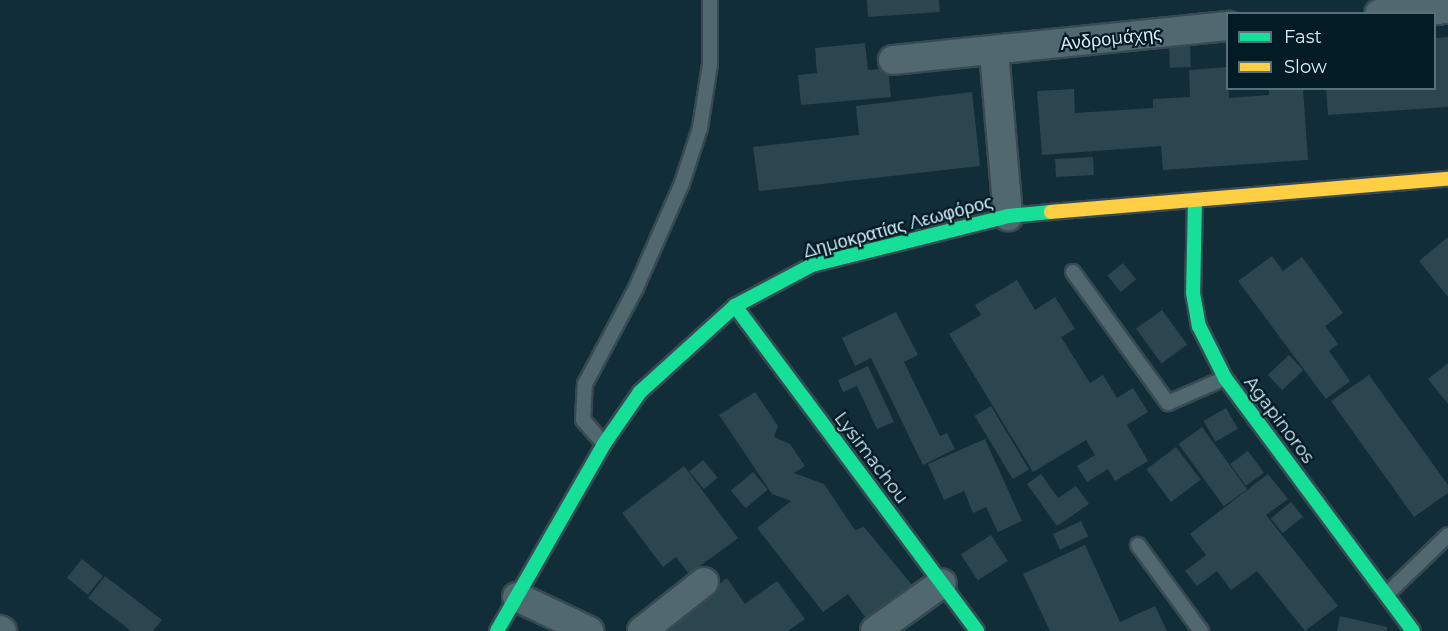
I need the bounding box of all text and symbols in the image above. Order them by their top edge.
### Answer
legend [1226,12,1436,90]
street label: Ανδρομάχης [1059,23,1163,55]
text: Fast [1284,26,1322,48]
text: Slow [1284,56,1327,78]
street label: Δημοκρατίας Λεωφόρος [801,191,995,263]
street label: Agapinoros [1239,372,1319,468]
street label: Lysimachou [830,408,912,508]

